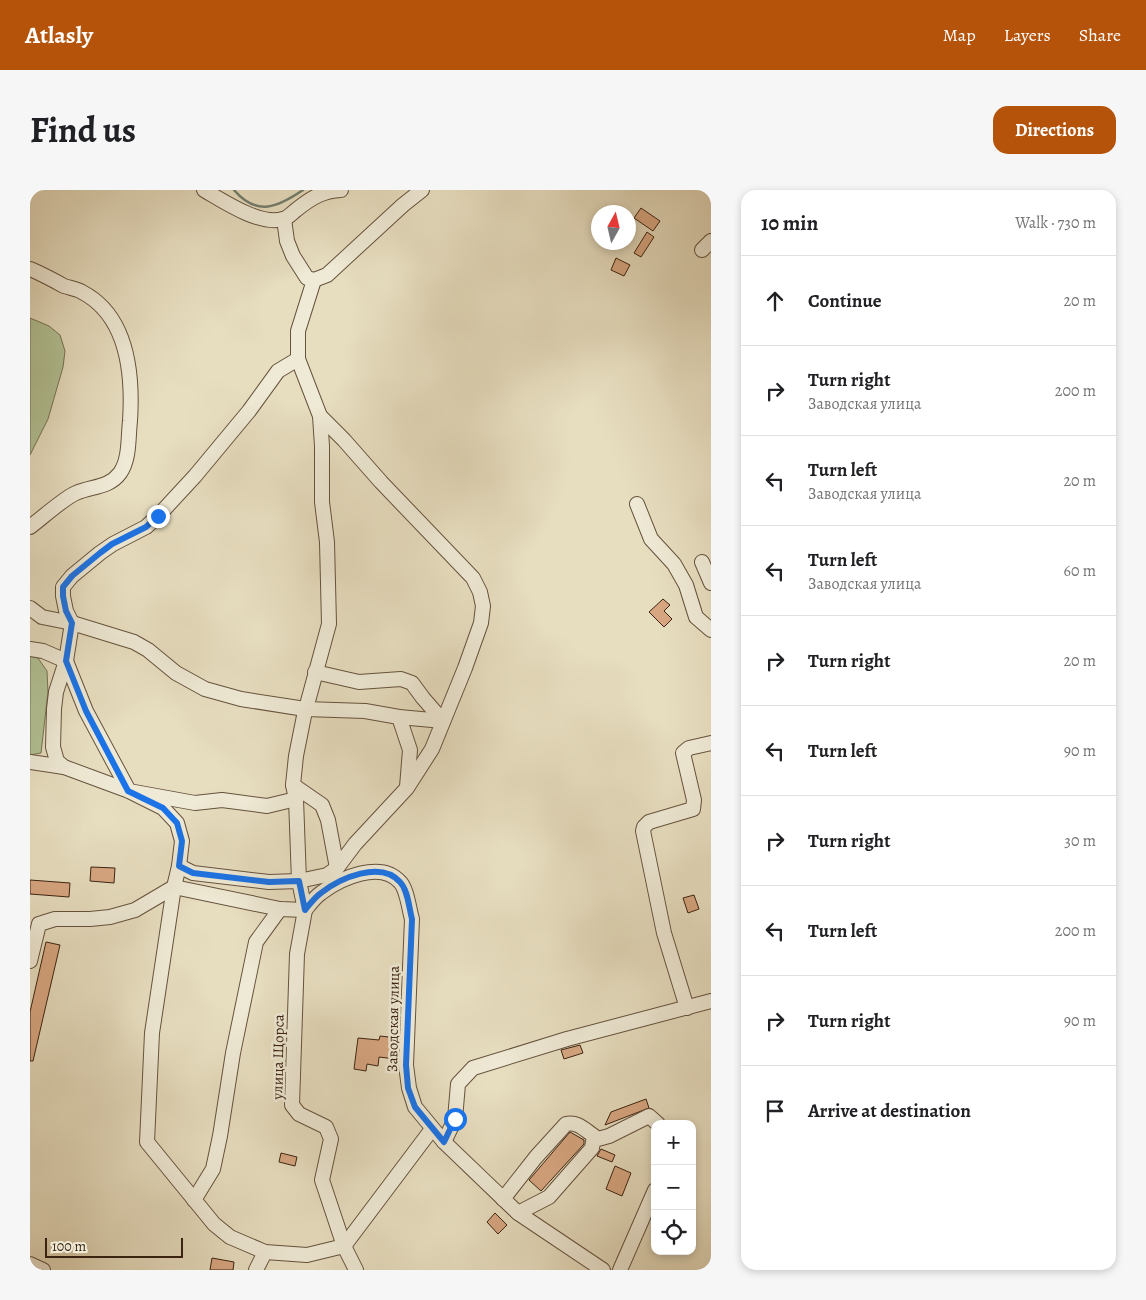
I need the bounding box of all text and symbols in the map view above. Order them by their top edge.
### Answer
text: Atlasly [25,19,93,51]
text: Map [943,23,976,47]
text: Layers [1004,23,1051,47]
text: Share [1079,23,1121,47]
text: Find us [30,106,136,154]
button: Directions [993,106,1116,154]
north arrow [591,205,636,250]
text: 10 min [761,209,818,237]
text: Walk · 730 m [1015,212,1096,234]
icon: ahead [761,287,789,315]
text: Continue [808,288,882,314]
text: 20 m [1063,290,1096,312]
text: Turn right [808,367,890,393]
icon: right [761,377,789,405]
text: 200 m [1055,380,1096,402]
text: Заводская улица [808,393,921,415]
text: Turn left [808,457,877,483]
icon: left [761,467,789,495]
text: 20 m [1063,470,1096,492]
text: Заводская улица [808,483,921,505]
route end [147,505,170,528]
text: Turn left [808,547,877,573]
icon: left [761,557,789,585]
text: 60 m [1064,560,1096,582]
text: Заводская улица [808,573,921,595]
icon: right [761,647,789,675]
text: Turn right [808,648,890,674]
text: 20 m [1063,650,1096,672]
icon: left [761,737,789,765]
text: Turn left [808,738,877,764]
text: 90 m [1064,740,1096,762]
icon: right [761,827,789,855]
text: Turn right [808,828,890,854]
text: 30 m [1064,830,1096,852]
icon: left [761,917,789,945]
text: Turn left [808,918,877,944]
text: 200 m [1055,920,1096,942]
street label: Заводская улица [382,966,404,1072]
icon: right [761,1007,789,1035]
text: Turn right [808,1008,890,1034]
text: 90 m [1064,1010,1096,1032]
street label: улица Щорса [267,1014,289,1101]
icon: arrive [761,1097,789,1125]
text: Arrive at destination [808,1098,971,1124]
route start [444,1108,467,1131]
map controls [651,1120,696,1255]
button: + [651,1120,696,1165]
button: − [651,1165,696,1210]
button: locate [651,1210,696,1255]
scale bar [45,1235,182,1258]
text: 100 m [52,1237,86,1256]

